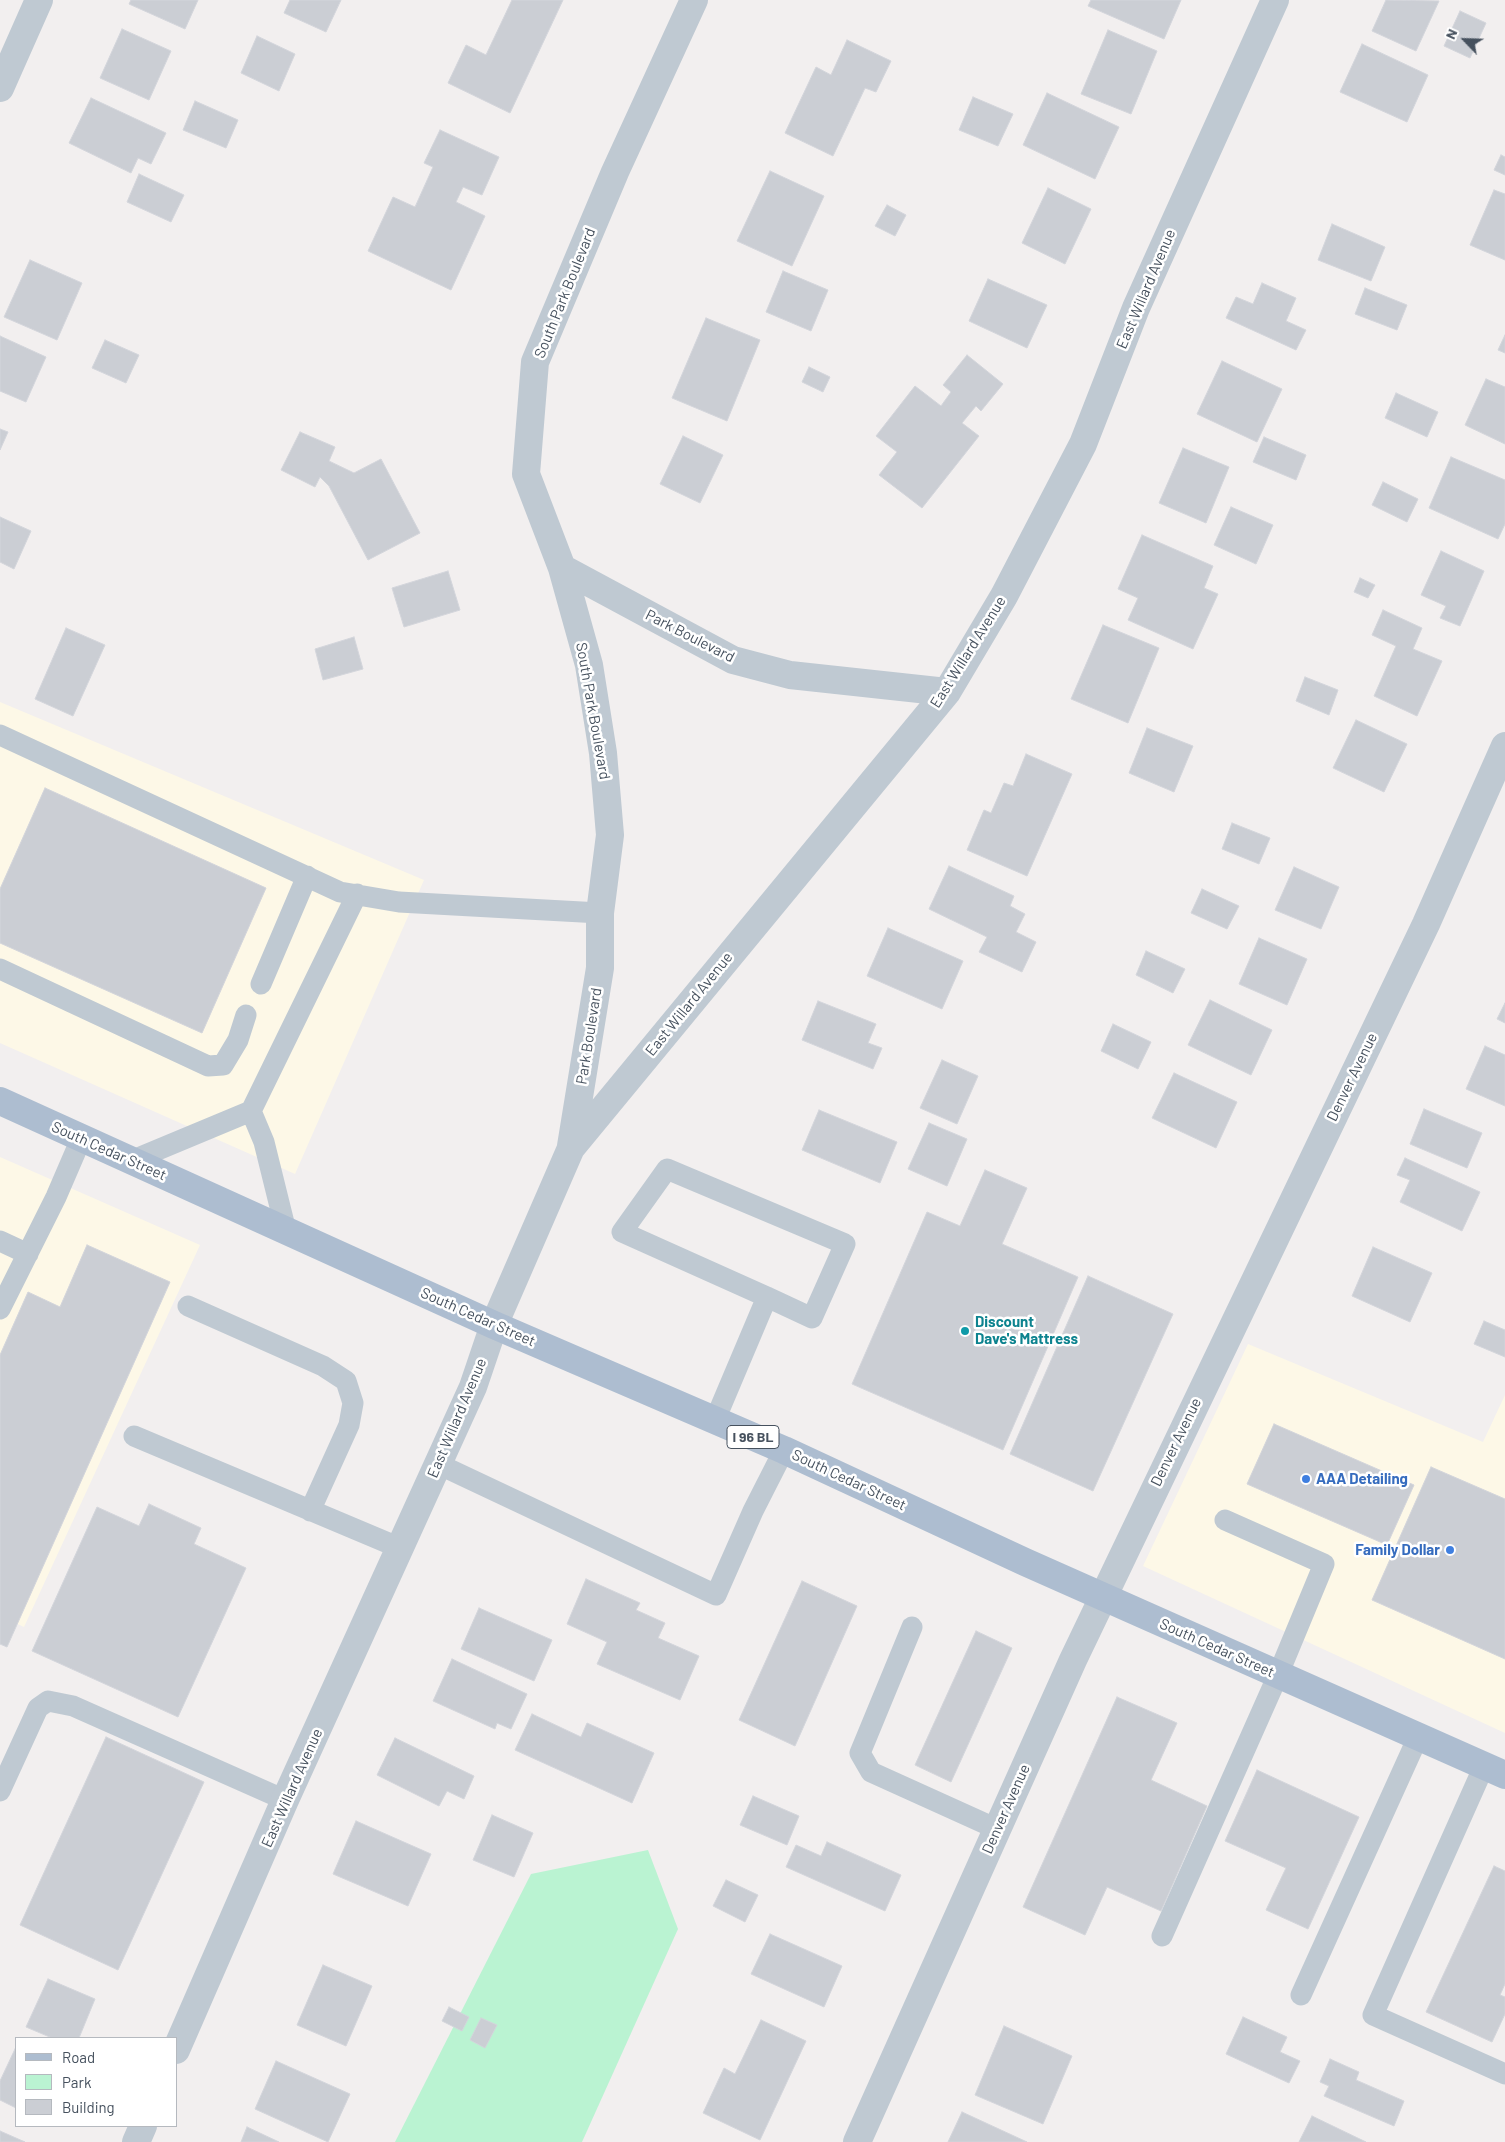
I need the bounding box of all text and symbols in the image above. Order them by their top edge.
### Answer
north arrow [1440,15,1490,65]
text: N [1441,26,1460,41]
street label: South Park Boulevard [531,225,599,361]
street label: East Willard Avenue [1113,226,1179,352]
street label: East Willard Avenue [926,593,1010,711]
street label: Park Boulevard [642,606,738,666]
street label: South Park Boulevard [572,641,614,781]
street label: East Willard Avenue [642,949,736,1059]
street label: Park Boulevard [572,986,606,1086]
street label: Denver Avenue [1323,1030,1381,1124]
street label: South Cedar Street [49,1118,169,1184]
street label: South Cedar Street [418,1284,538,1350]
place label: Discount Dave's Mattress [975,1313,1078,1348]
marker: Discount Dave's Mattress [959,1325,971,1337]
street label: East Willard Avenue [424,1355,490,1481]
street label: Denver Avenue [1147,1395,1205,1489]
road number: I 96 BL [727,1425,779,1448]
street label: South Cedar Street [789,1446,909,1514]
place label: AAA Detailing [1316,1470,1408,1488]
marker: AAA Detailing [1300,1473,1312,1485]
place label: Family Dollar [1355,1541,1440,1559]
marker: Family Dollar [1444,1544,1456,1556]
street label: South Cedar Street [1157,1615,1277,1681]
street label: East Willard Avenue [258,1726,326,1850]
street label: Denver Avenue [978,1761,1034,1857]
legend [15,2037,178,2127]
text: Road [62,2048,95,2066]
text: Park [62,2073,91,2091]
text: Building [62,2098,115,2116]

